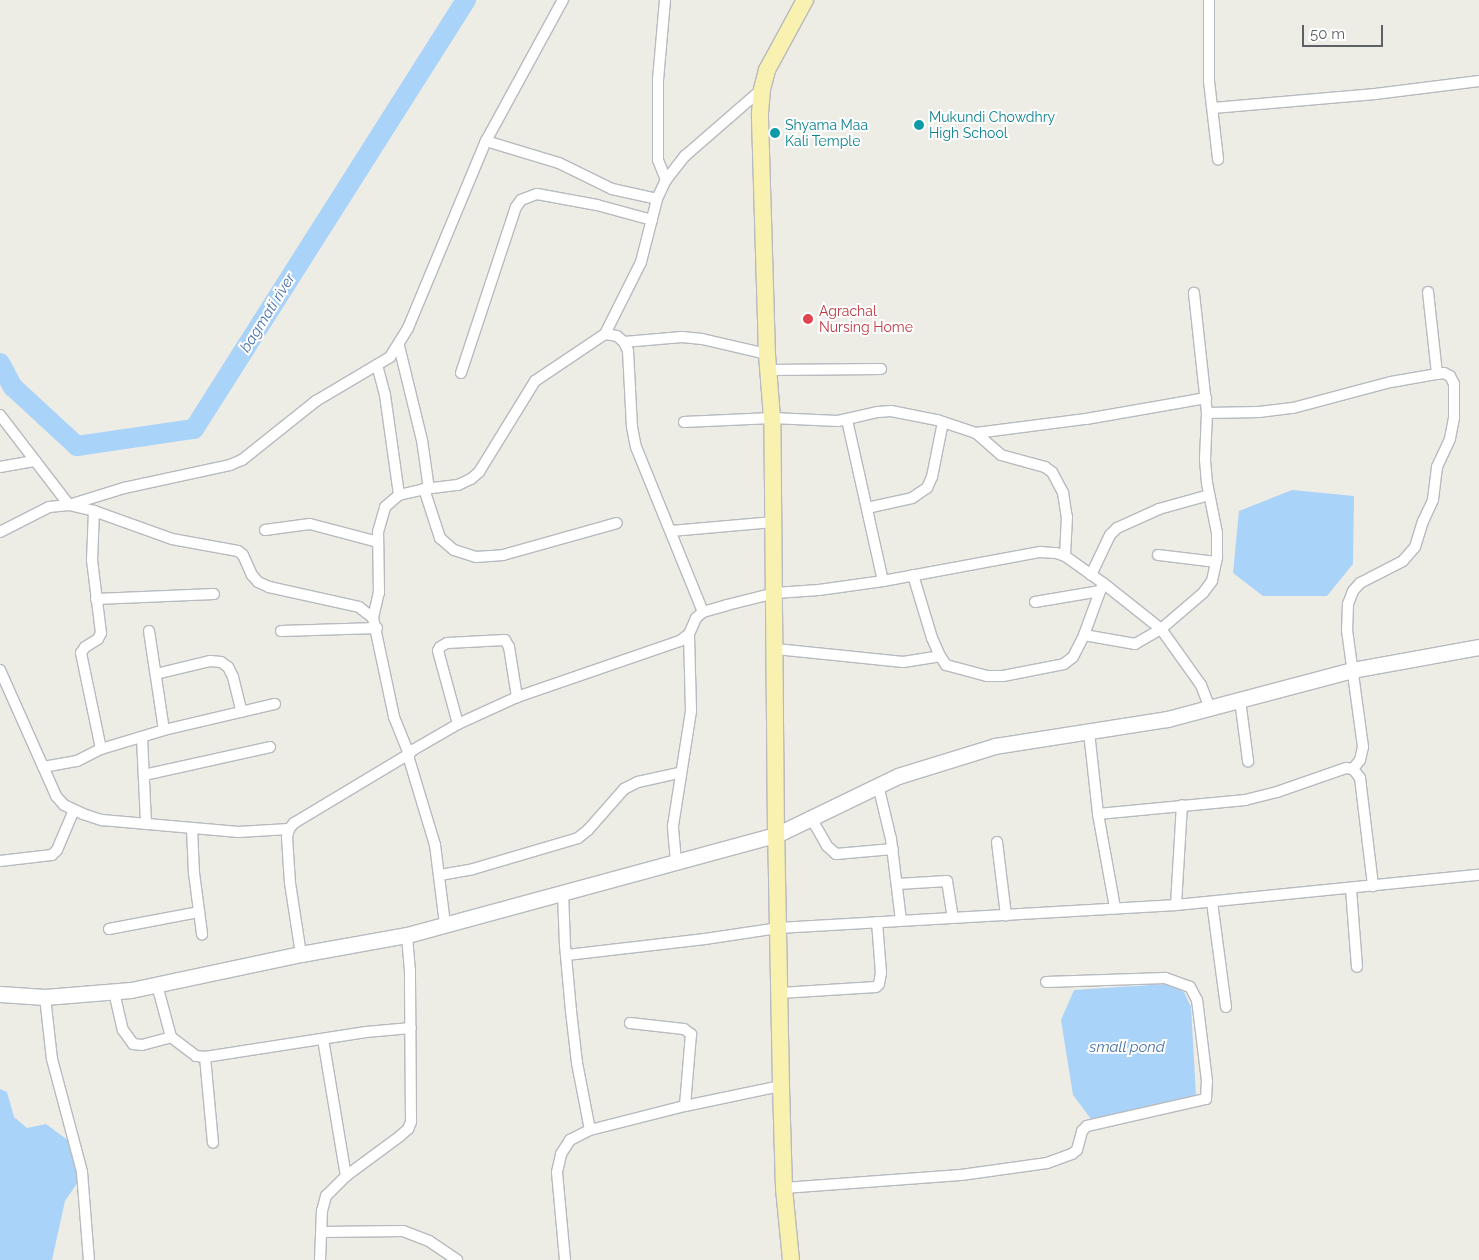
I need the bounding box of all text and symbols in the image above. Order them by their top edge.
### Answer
scale bar [1304,15,1385,47]
text: 50 m [1310,25,1345,43]
place label: Mukundi Chowdhry High School [929,109,1055,142]
place label: Shyama Maa Kali Temple [785,117,868,150]
marker: Mukundi Chowdhry High School [913,119,925,131]
marker: Shyama Maa Kali Temple [769,127,781,139]
water label: bagmati river [237,270,299,356]
place label: Agrachal Nursing Home [819,303,913,336]
marker: Agrachal Nursing Home [801,312,815,326]
water label: small pond [1089,1039,1165,1057]

